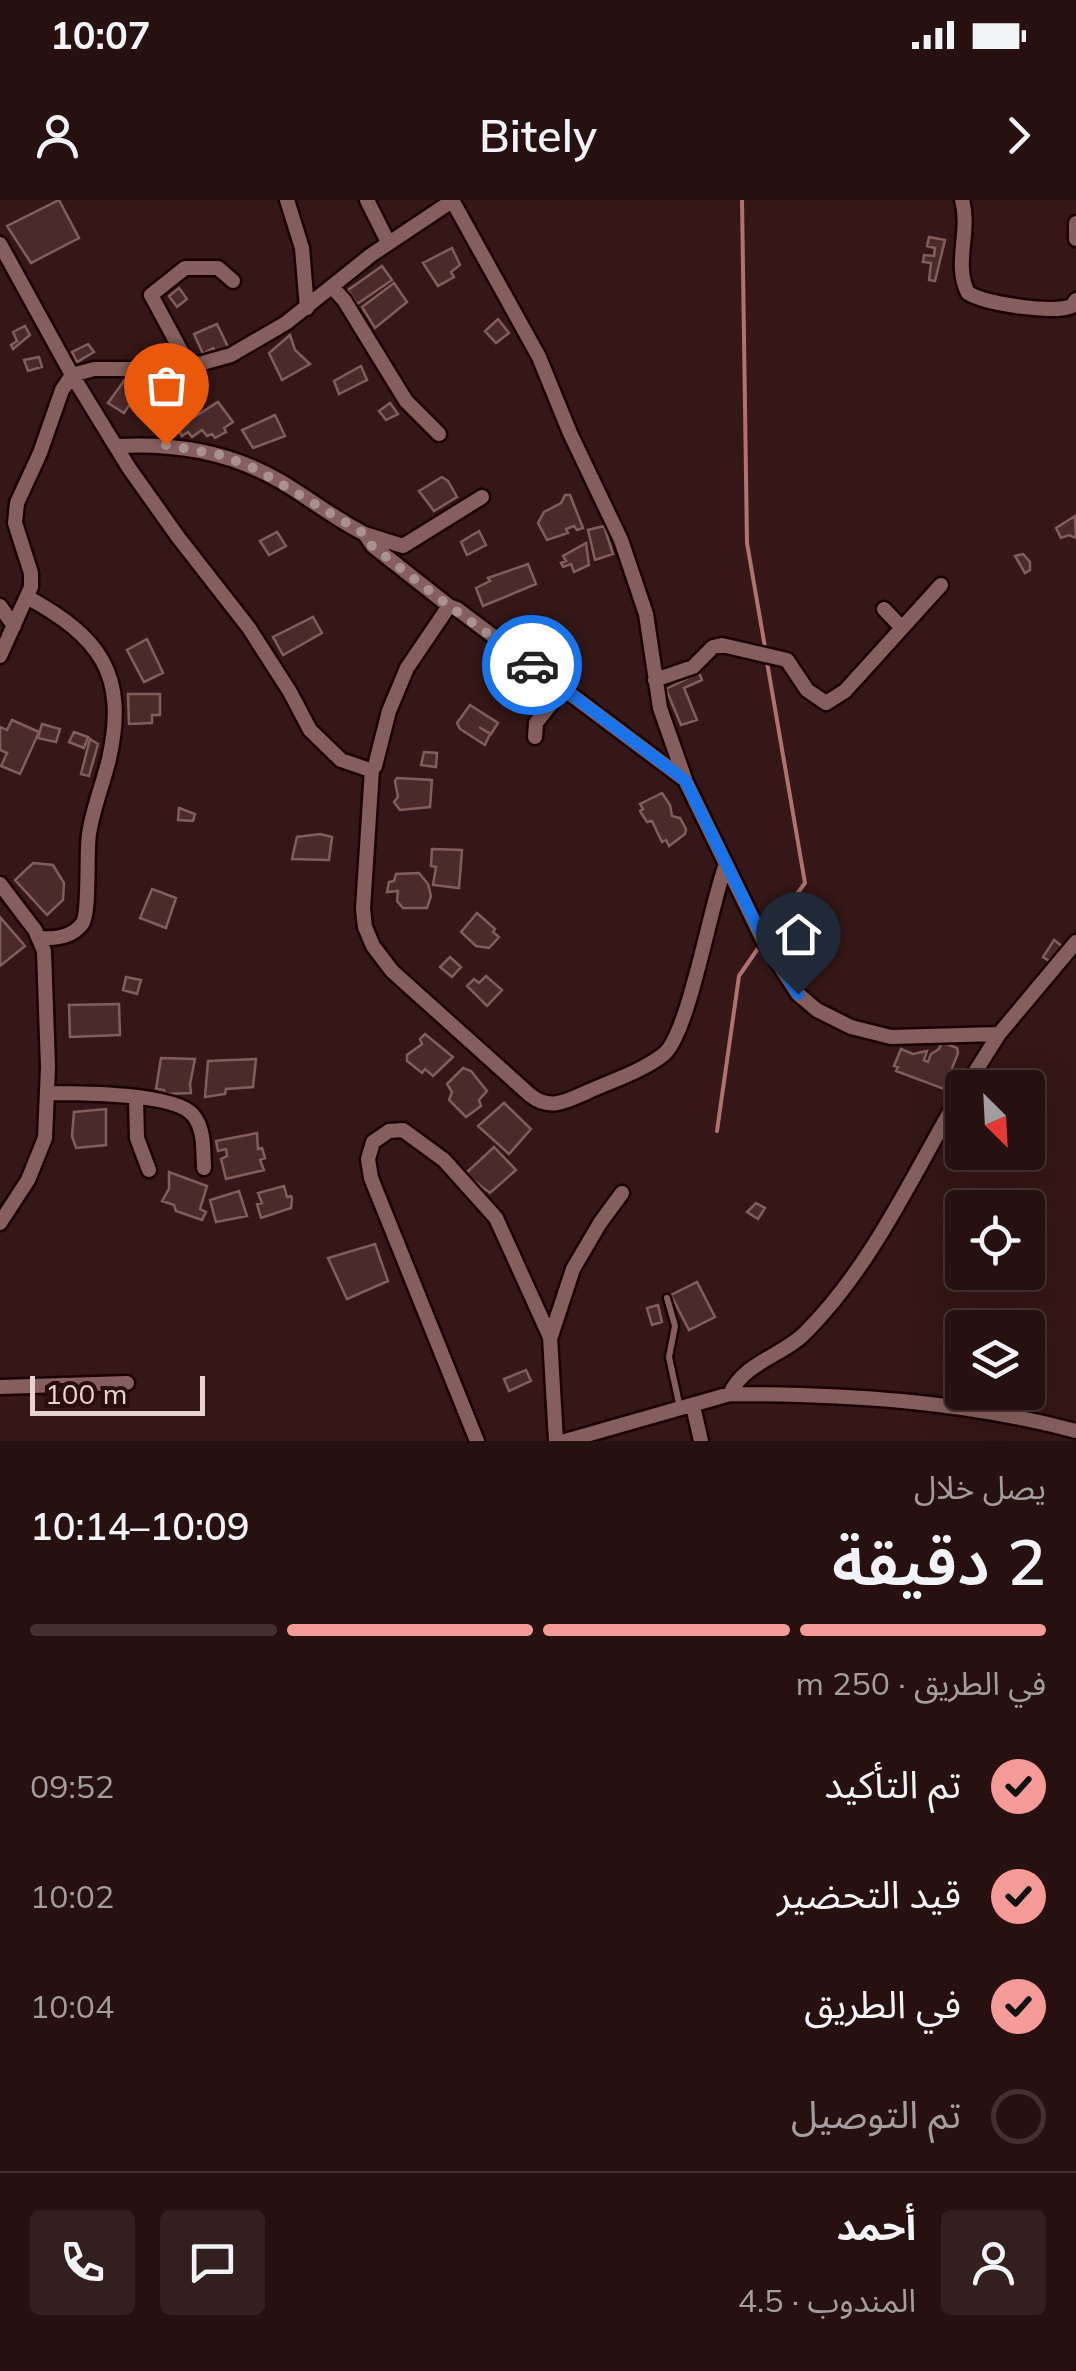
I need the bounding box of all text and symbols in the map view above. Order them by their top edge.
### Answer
text: 10:07 [50,11,151,59]
text: Bitely [479,107,597,163]
icon: person [30,108,85,163]
icon: forward [991,108,1046,163]
pin [124,343,209,446]
icon: bag [139,358,194,413]
courier [482,615,582,715]
icon: car [505,638,560,693]
pin [756,892,841,995]
icon: home [771,907,826,962]
north arrow [945,1070,1045,1170]
map controls [945,1070,1045,1410]
button: locate [945,1190,1045,1290]
button: layers [945,1310,1045,1410]
scale bar [30,1371,205,1416]
text: 100 m [45,1376,127,1411]
text: يصل خلال [914,1467,1046,1507]
text: 10:09–10:14 [30,1502,250,1550]
text: 2 دقيقة [832,1520,1046,1601]
text: في الطريق · 250 m [796,1663,1046,1703]
icon: check [991,1759,1046,1814]
text: تم التأكيد [824,1760,961,1808]
text: 09:52 [30,1766,114,1806]
icon: check [991,1869,1046,1924]
text: قيد التحضير [777,1870,961,1918]
text: 10:02 [30,1876,114,1916]
icon: check [991,1979,1046,2034]
text: في الطريق [804,1980,961,2028]
text: 10:04 [30,1986,114,2026]
text: تم التوصيل [791,2090,961,2138]
text: أحمد [836,2202,916,2250]
button: phone [30,2210,135,2315]
button: chat [160,2210,265,2315]
button: person [941,2210,1046,2315]
text: المندوب · 4.5 [738,2280,916,2320]

